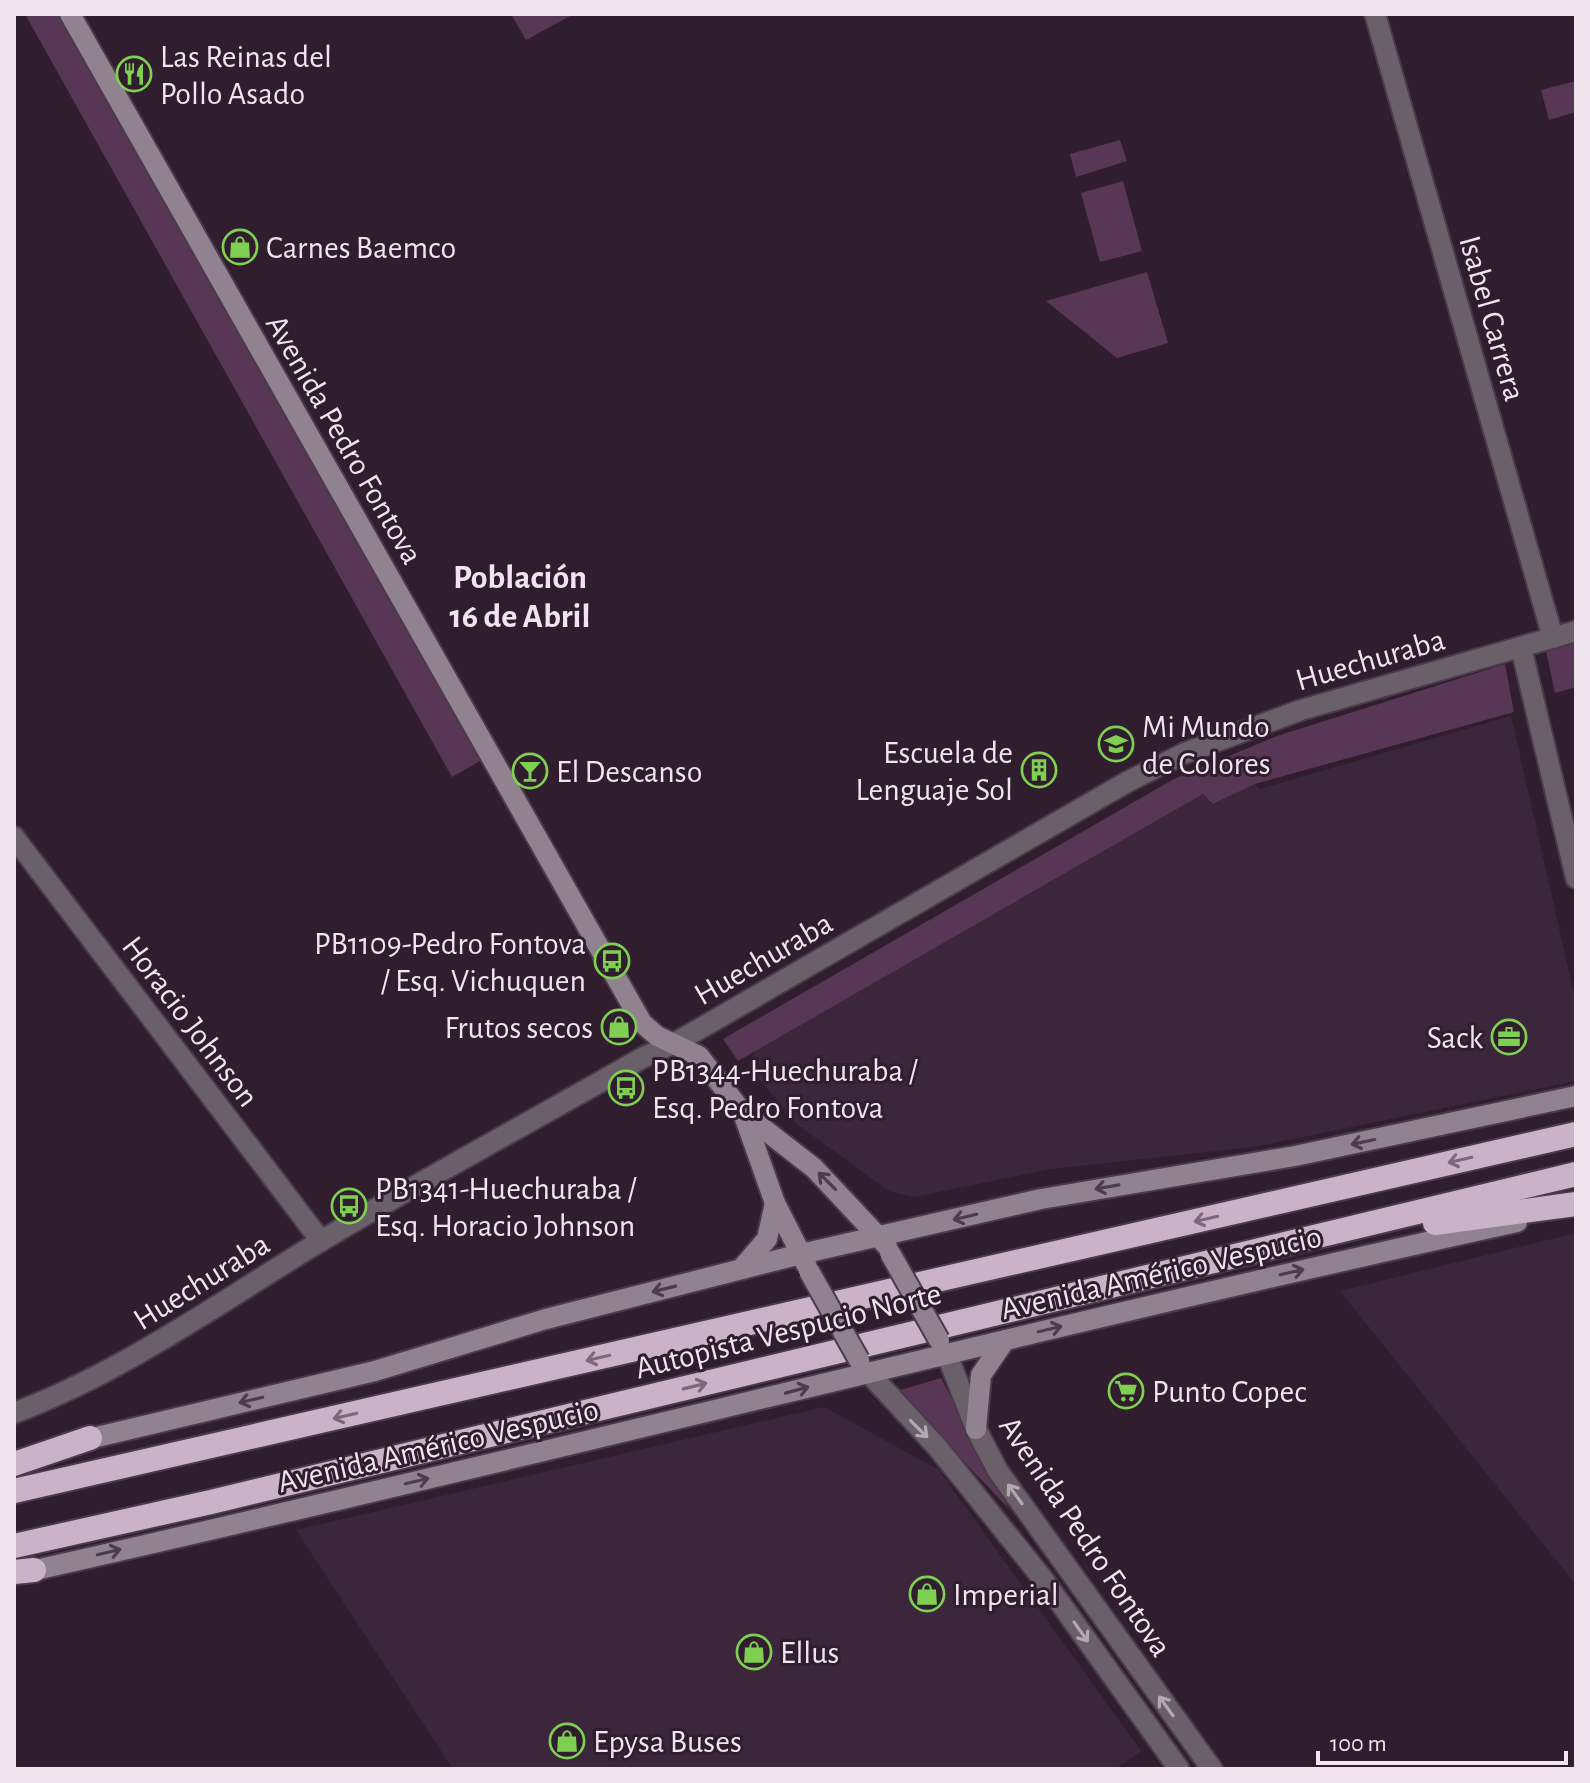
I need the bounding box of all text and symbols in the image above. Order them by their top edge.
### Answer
place label: Las Reinas del Pollo Asado [160,41,332,110]
restaurant icon: Las Reinas del Pollo Asado [115,55,153,93]
shop icon: Carnes Baemco [221,228,259,266]
place label: Carnes Baemco [266,232,456,264]
street label: Isabel Carrera [1453,232,1531,405]
street label: Avenida Pedro Fontova [260,309,428,570]
district label: Población 16 de Abril [450,561,590,634]
street label: Huechuraba [1292,623,1449,697]
place label: Mi Mundo de Colores [1142,711,1271,780]
school or university icon: Mi Mundo de Colores [1097,725,1135,763]
place label: Escuela de Lenguaje Sol [856,737,1013,806]
building icon: Escuela de Lenguaje Sol [1020,751,1058,789]
bar icon: El Descanso [511,752,549,790]
place label: El Descanso [556,756,702,788]
street label: Huechuraba [689,907,838,1011]
place label: PB1109-Pedro Fontova / Esq. Vichuquen [314,928,586,997]
street label: Horacio Johnson [116,930,264,1113]
bus stop icon: PB1109-Pedro Fontova / Esq. Vichuquen [593,942,631,980]
shop icon: Frutos secos [600,1008,638,1046]
place label: Frutos secos [445,1012,593,1044]
office icon: Sack [1490,1018,1528,1056]
place label: Sack [1427,1022,1483,1054]
place label: PB1344-Huechuraba / Esq. Pedro Fontova [652,1055,919,1124]
bus stop icon: PB1344-Huechuraba / Esq. Pedro Fontova [607,1069,645,1107]
one-way arrow [1350,1135,1376,1150]
one-way arrow [1447,1153,1473,1168]
one-way arrow [818,1171,837,1191]
place label: PB1341-Huechuraba / Esq. Horacio Johnson [375,1173,637,1242]
one-way arrow [1095,1181,1120,1196]
bus stop icon: PB1341-Huechuraba / Esq. Horacio Johnson [330,1187,368,1225]
one-way arrow [952,1210,978,1225]
one-way arrow [1194,1212,1220,1227]
street label: Avenida Américo Vespucio [998,1220,1325,1325]
street label: Huechuraba [128,1228,275,1336]
one-way arrow [1278,1264,1304,1279]
street label: Autopista Vespucio Norte [632,1277,945,1384]
one-way arrow [651,1282,677,1297]
one-way arrow [1036,1321,1062,1336]
one-way arrow [586,1351,611,1366]
supermarket icon: Punto Copec [1107,1372,1145,1410]
place label: Punto Copec [1152,1376,1307,1408]
one-way arrow [681,1377,707,1392]
one-way arrow [783,1381,809,1396]
street label: Avenida Américo Vespucio [275,1393,602,1498]
one-way arrow [239,1394,264,1409]
one-way arrow [332,1409,358,1424]
street label: Avenida Pedro Fontova [993,1411,1177,1662]
one-way arrow [909,1419,928,1438]
one-way arrow [404,1473,430,1488]
one-way arrow [1007,1484,1023,1506]
one-way arrow [96,1544,122,1559]
shop icon: Imperial [908,1575,946,1613]
place label: Imperial [953,1579,1059,1611]
one-way arrow [1073,1621,1089,1643]
shop icon: Ellus [735,1633,773,1671]
place label: Ellus [780,1637,839,1669]
one-way arrow [1158,1695,1175,1717]
scale bar [1318,1715,1566,1765]
shop icon: Epysa Buses [548,1722,586,1760]
place label: Epysa Buses [593,1726,742,1758]
text: 100 m [1330,1732,1387,1756]

